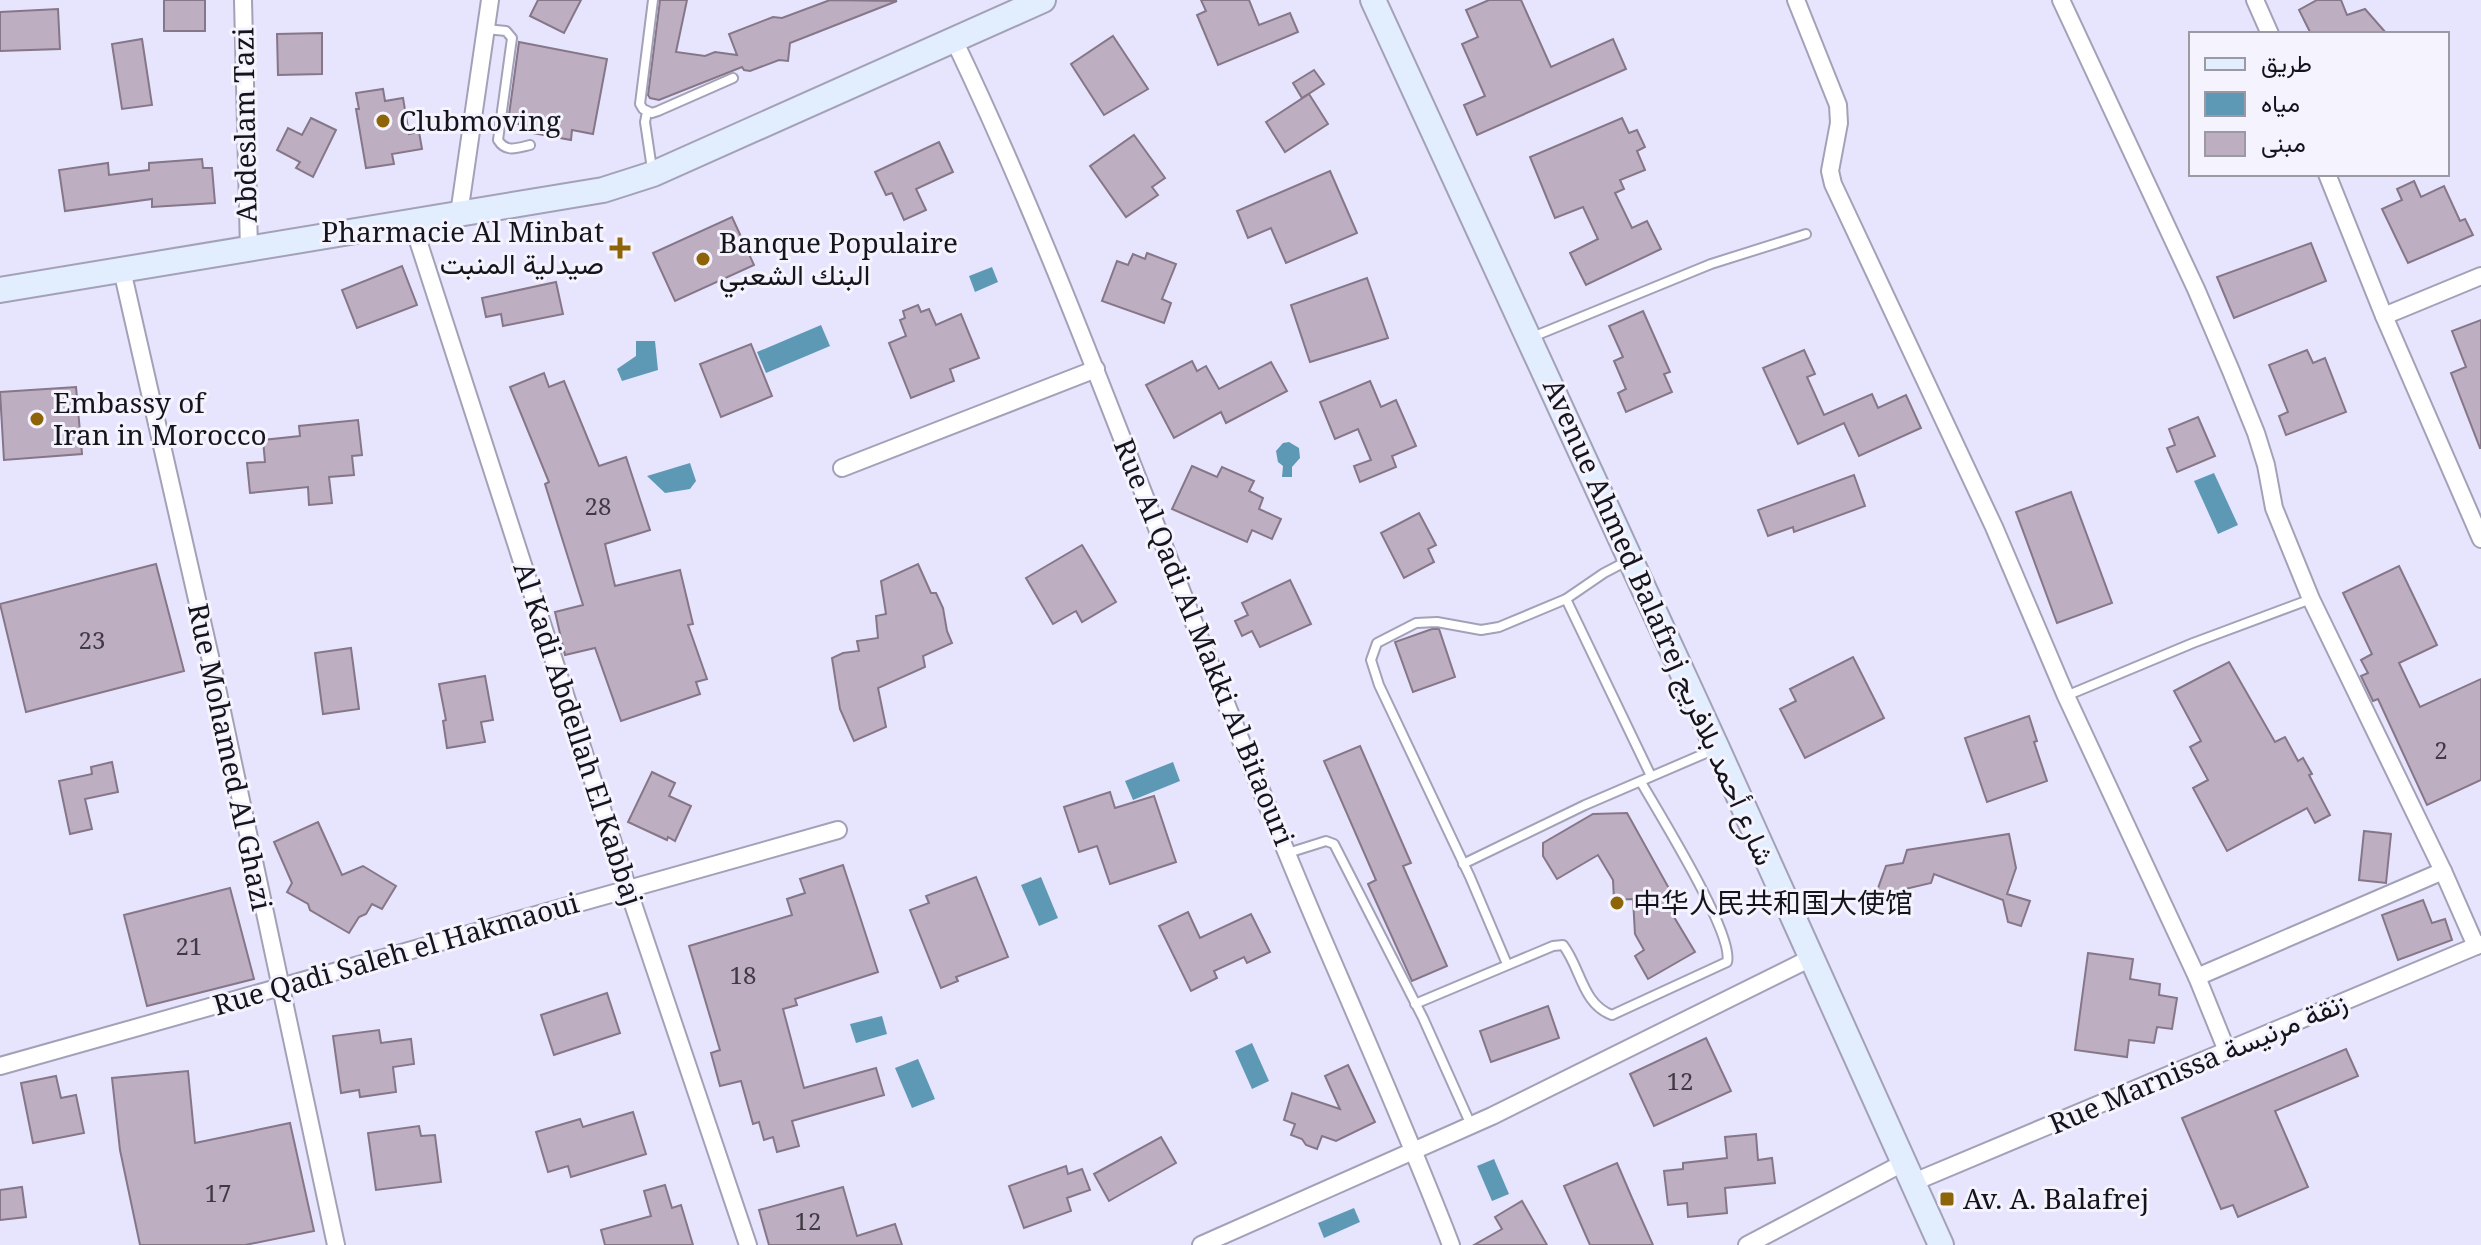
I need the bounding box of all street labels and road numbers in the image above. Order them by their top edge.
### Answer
street label: Abdeslam Tazi [223,27,265,223]
street label: Avenue Ahmed Balafrej شارع أحمد بلافريج [1533,372,1785,872]
street label: Rue Al Qadi Al Makki Al Bitaouri [1106,433,1304,851]
street label: Al Kadi Abdellah El Kabbaj [505,557,653,910]
street label: Rue Mohamed Al Ghazi [180,600,282,914]
street label: Rue Qadi Saleh el Hakmaoui [209,883,583,1023]
street label: Rue Marnissa زنقة مرنيسة [2043,982,2353,1142]

